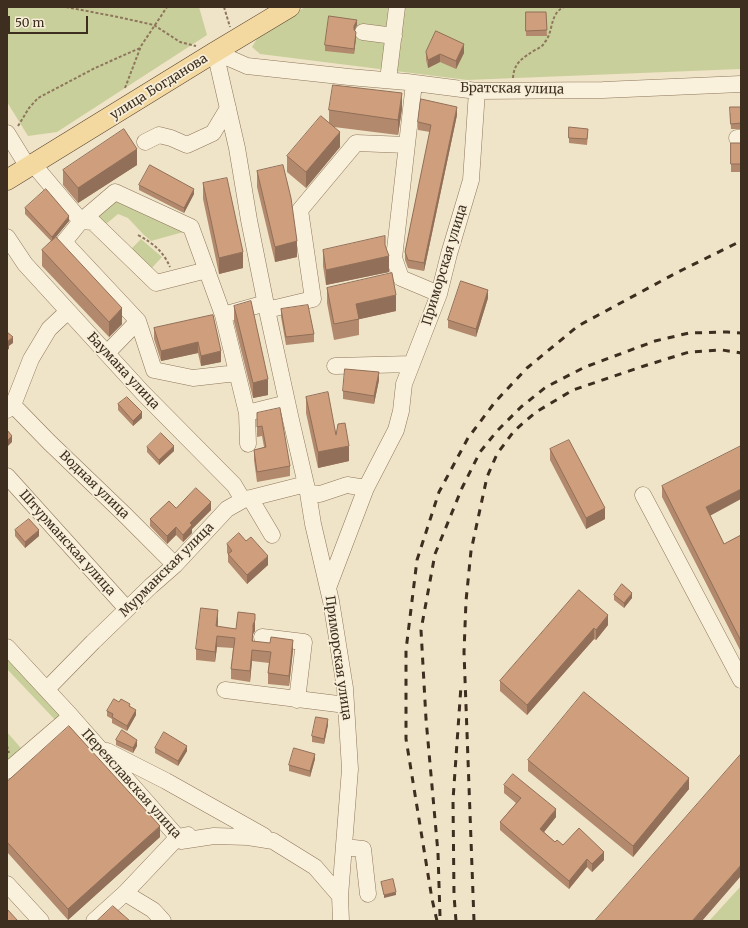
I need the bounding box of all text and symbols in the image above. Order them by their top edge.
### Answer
scale bar [10,8,90,34]
text: 50 m [15,15,44,30]
street label: улица Богданова [107,51,211,123]
street label: Братская улица [460,80,564,98]
street label: Приморская улица [419,203,471,327]
street label: Баумана улица [83,329,163,413]
street label: Водная улица [56,448,132,522]
street label: Штурманская улица [16,487,118,599]
street label: Мурманская улица [117,520,217,620]
street label: Приморская улица [322,595,354,721]
street label: Переяславская улица [78,726,184,842]

